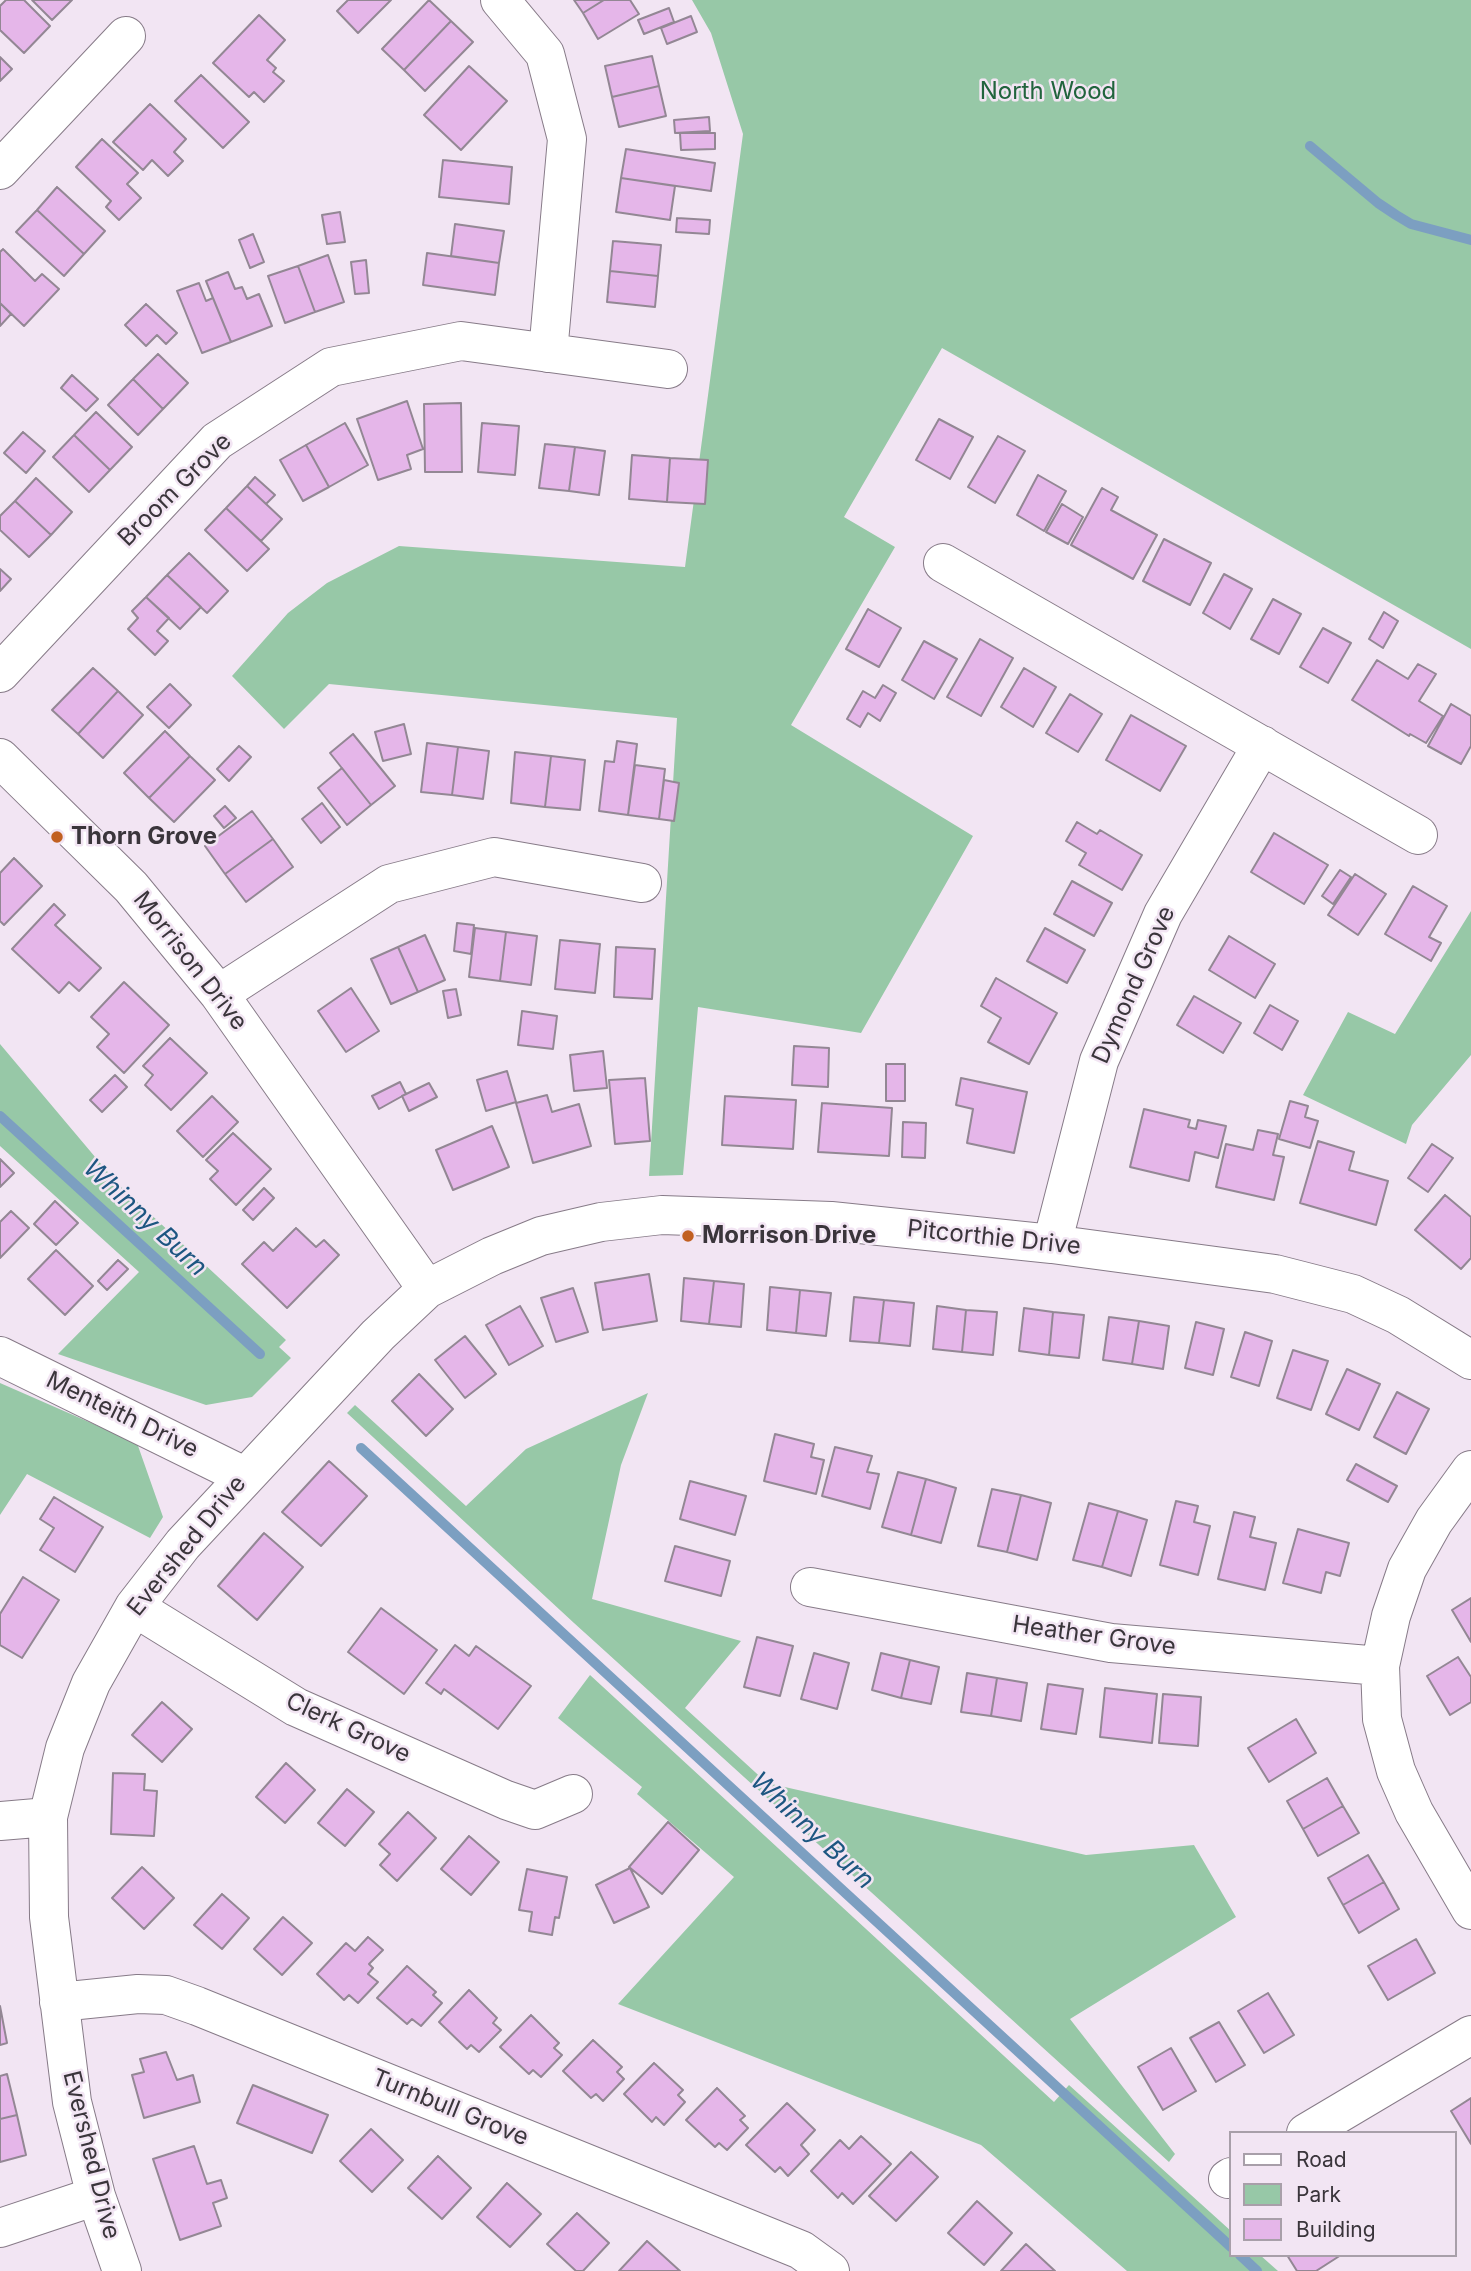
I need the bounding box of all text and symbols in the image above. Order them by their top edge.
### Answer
park label: North Wood [980,78,1116,106]
street label: Broom Grove [112,427,238,553]
place label: Thorn Grove [71,823,217,851]
marker: Thorn Grove [49,829,65,845]
street label: Morrison Drive [127,886,253,1036]
street label: Dymond Grove [1086,902,1182,1068]
water label: Whinny Burn [77,1153,213,1283]
street label: Pitcorthie Drive [906,1215,1082,1261]
place label: Morrison Drive [702,1222,876,1250]
marker: Morrison Drive [680,1228,696,1244]
street label: Menteith Drive [41,1366,203,1464]
street label: Evershed Drive [122,1470,252,1622]
street label: Heather Grove [1010,1610,1178,1662]
street label: Clerk Grove [281,1687,415,1769]
water label: Whinny Burn [744,1766,880,1896]
street label: Turnbull Grove [368,2064,532,2152]
street label: Evershed Drive [56,2068,126,2242]
legend [1230,2131,1457,2257]
text: Road [1296,2147,1347,2172]
text: Park [1296,2182,1341,2207]
text: Building [1296,2217,1376,2242]

